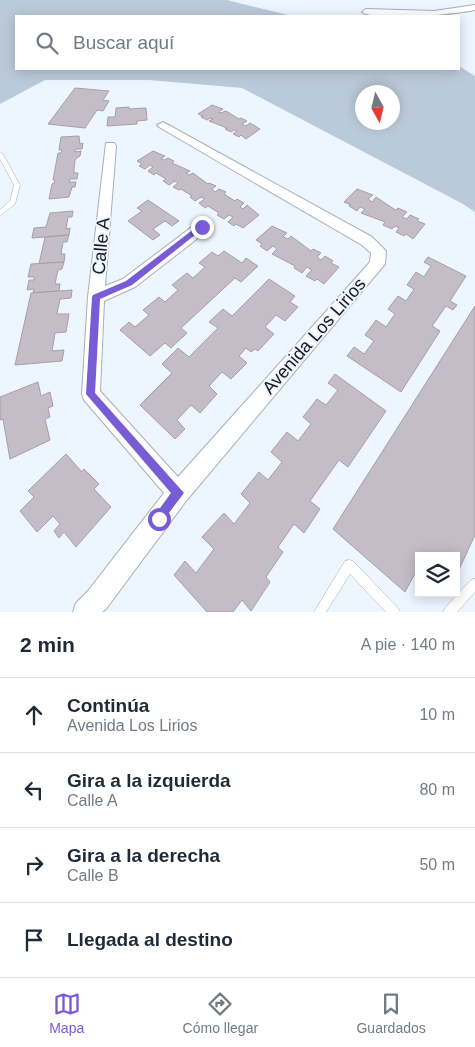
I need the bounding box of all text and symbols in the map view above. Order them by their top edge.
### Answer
search box [15,15,460,70]
icon: search [33,29,61,57]
text: Buscar aquí [73,32,174,53]
north arrow [355,85,400,130]
route end [191,216,214,239]
street label: Calle A [89,217,113,275]
street label: Avenida Los Lirios [258,274,370,398]
route start [148,508,171,531]
map controls [415,552,460,597]
button: layers [415,552,460,597]
text: 2 min [20,633,75,656]
text: A pie · 140 m [361,636,455,653]
text: Continúa [67,695,149,716]
icon: ahead [20,701,48,729]
text: 10 m [419,706,455,723]
text: Avenida Los Lirios [67,717,197,734]
text: Gira a la izquierda [67,770,231,791]
icon: left [20,776,48,804]
text: 80 m [419,781,455,798]
text: Calle A [67,792,118,809]
text: Gira a la derecha [67,845,220,866]
icon: right [20,851,48,879]
text: 50 m [419,856,455,873]
text: Calle B [67,867,119,884]
icon: arrive [20,926,48,954]
text: Llegada al destino [67,929,233,950]
tab: Mapa [49,990,84,1036]
tab: Cómo llegar [183,990,258,1036]
tab: Guardados [356,990,426,1036]

